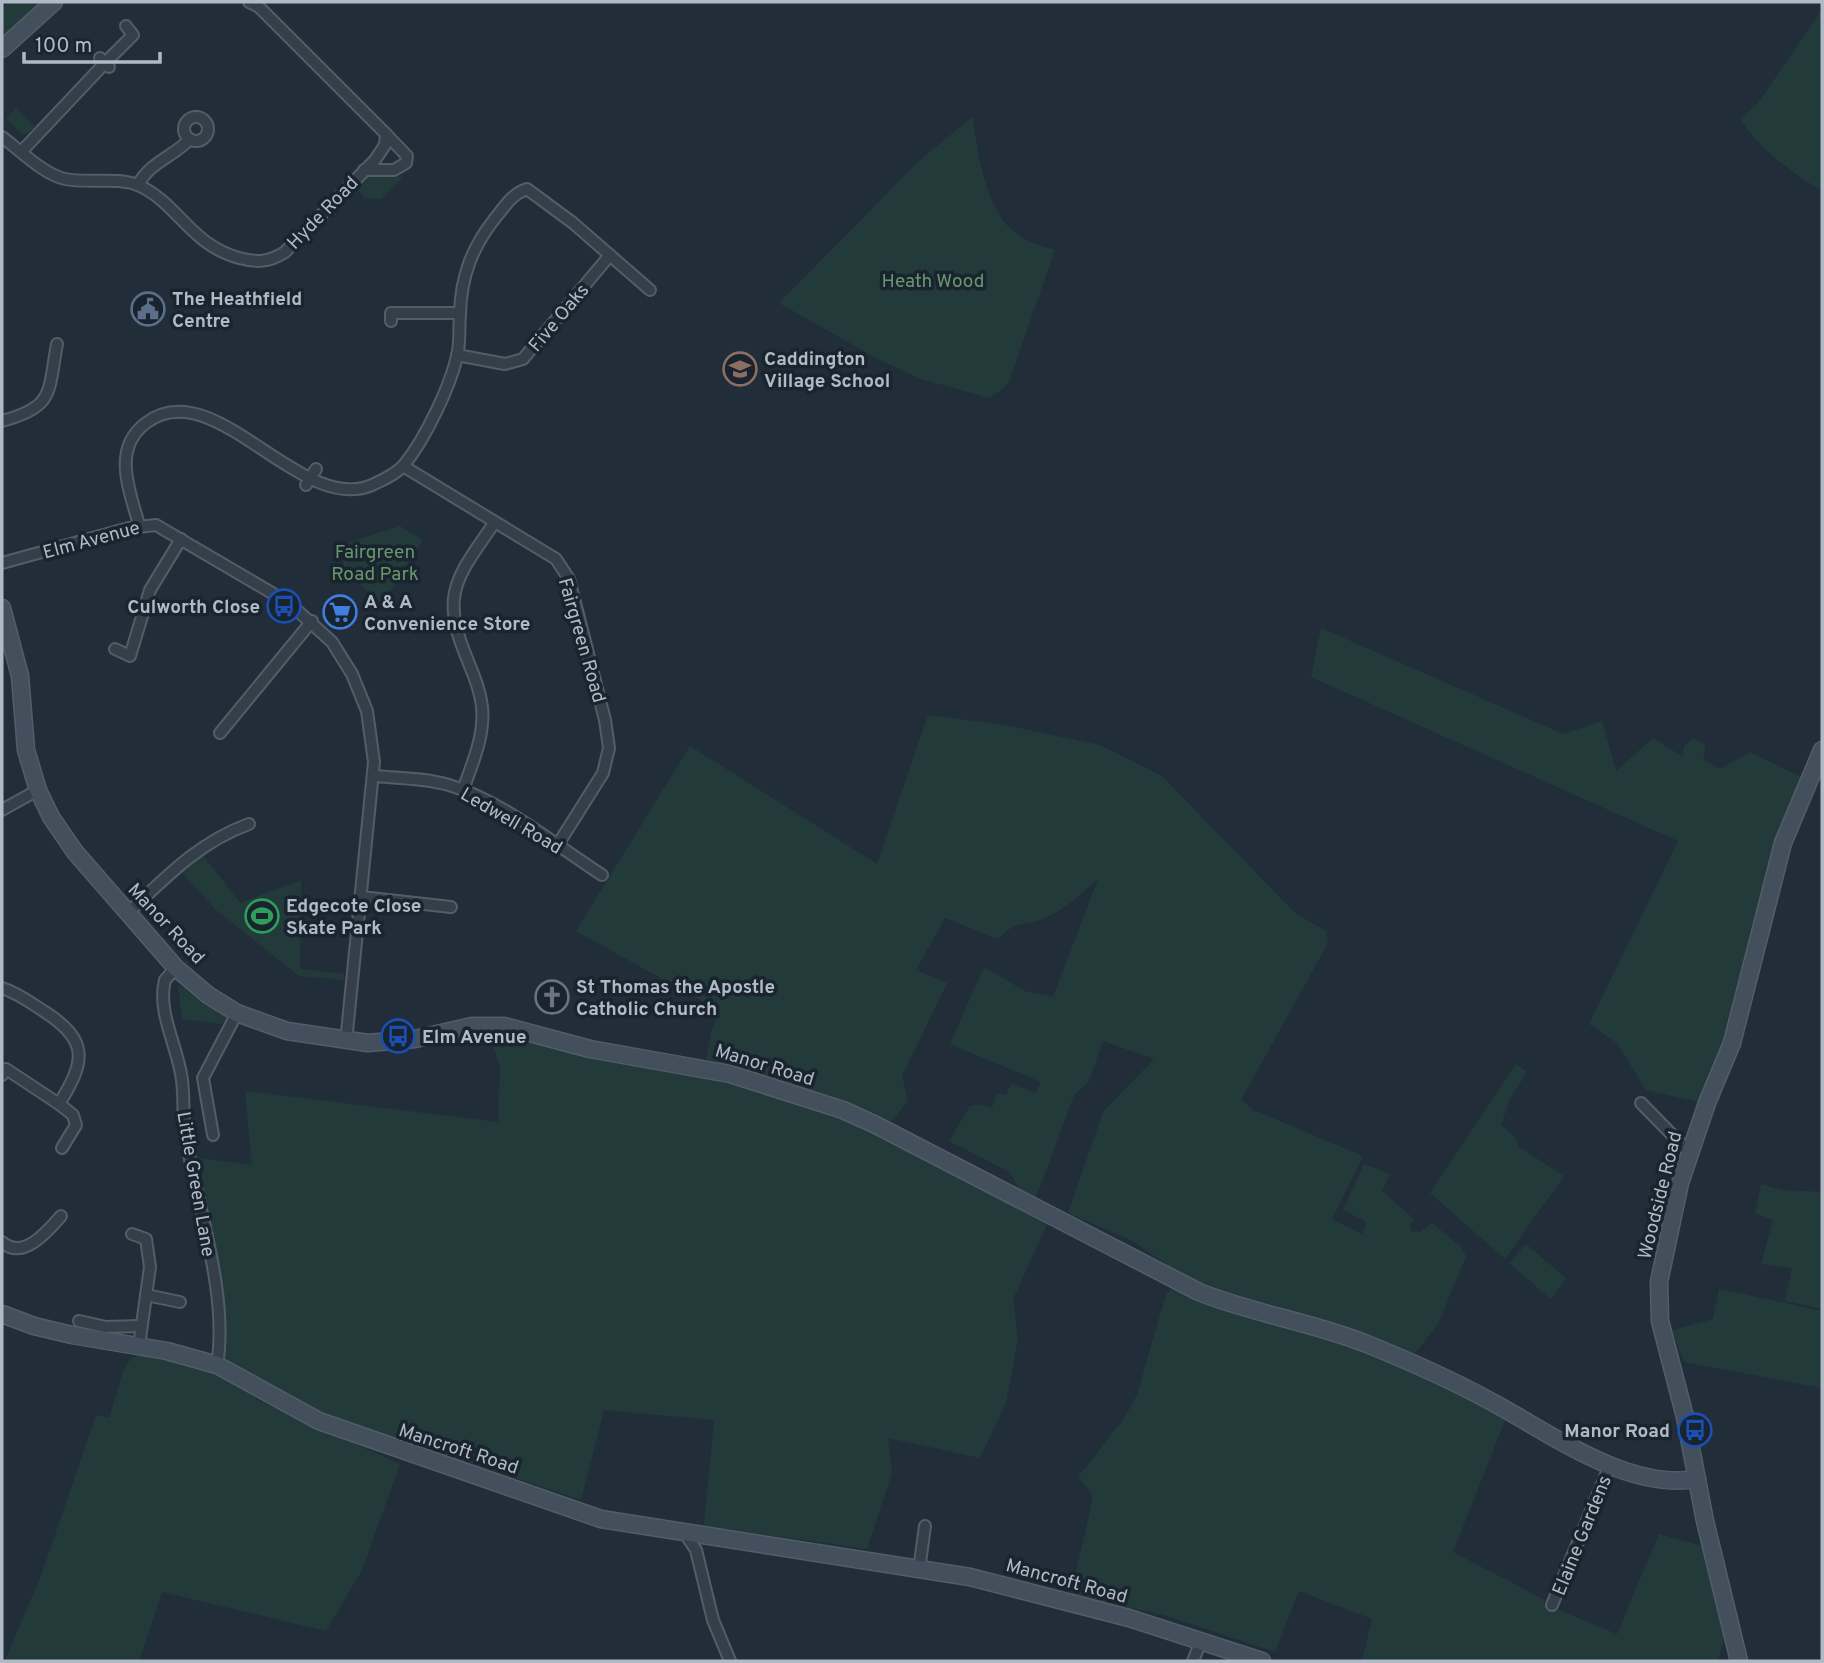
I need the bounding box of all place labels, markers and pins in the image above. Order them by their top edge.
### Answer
place label: The Heathfield Centre [172,288,302,334]
public building icon: The Heathfield Centre [129,290,167,328]
place label: Caddington Village School [764,348,890,394]
school or university icon: Caddington Village School [721,350,759,388]
bus stop icon: Culworth Close [265,587,303,625]
place label: A & A Convenience Store [364,591,530,637]
supermarket icon: A & A Convenience Store [321,593,359,631]
place label: Culworth Close [127,596,260,620]
place label: Edgecote Close Skate Park [286,895,421,941]
sports icon: Edgecote Close Skate Park [243,897,281,935]
place label: St Thomas the Apostle Catholic Church [576,976,775,1022]
church icon: St Thomas the Apostle Catholic Church [533,978,571,1016]
bus stop icon: Elm Avenue [379,1017,417,1055]
place label: Elm Avenue [422,1026,526,1050]
bus stop icon: Manor Road [1676,1411,1714,1449]
place label: Manor Road [1564,1420,1670,1444]

